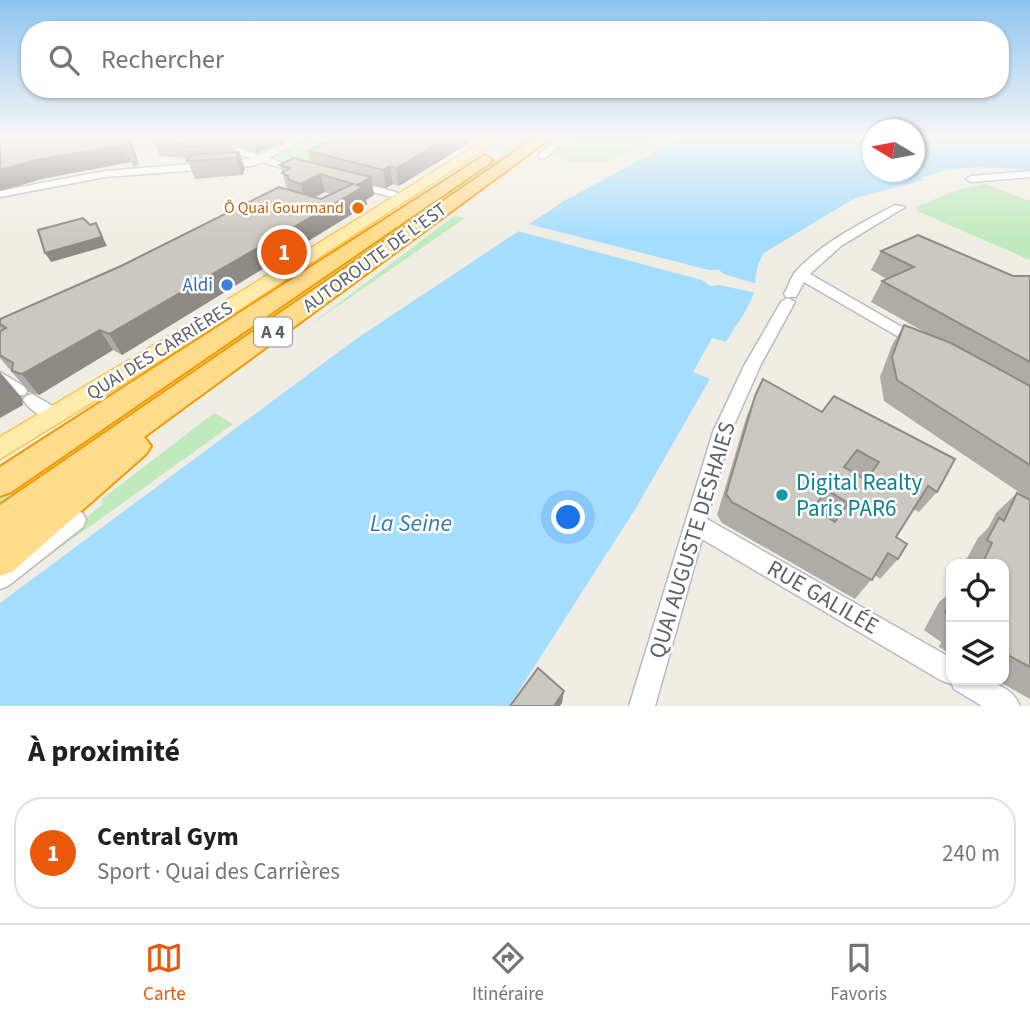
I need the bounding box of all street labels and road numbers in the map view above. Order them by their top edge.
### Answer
street label: AUTOROUTE DE L’EST [297,196,453,320]
street label: QUAI DES CARRIÈRES [82,295,238,407]
road number: A 4 [254,318,292,346]
street label: QUAI AUGUSTE DESHAIES [640,418,744,662]
street label: RUE GALILÉE [761,552,885,642]

